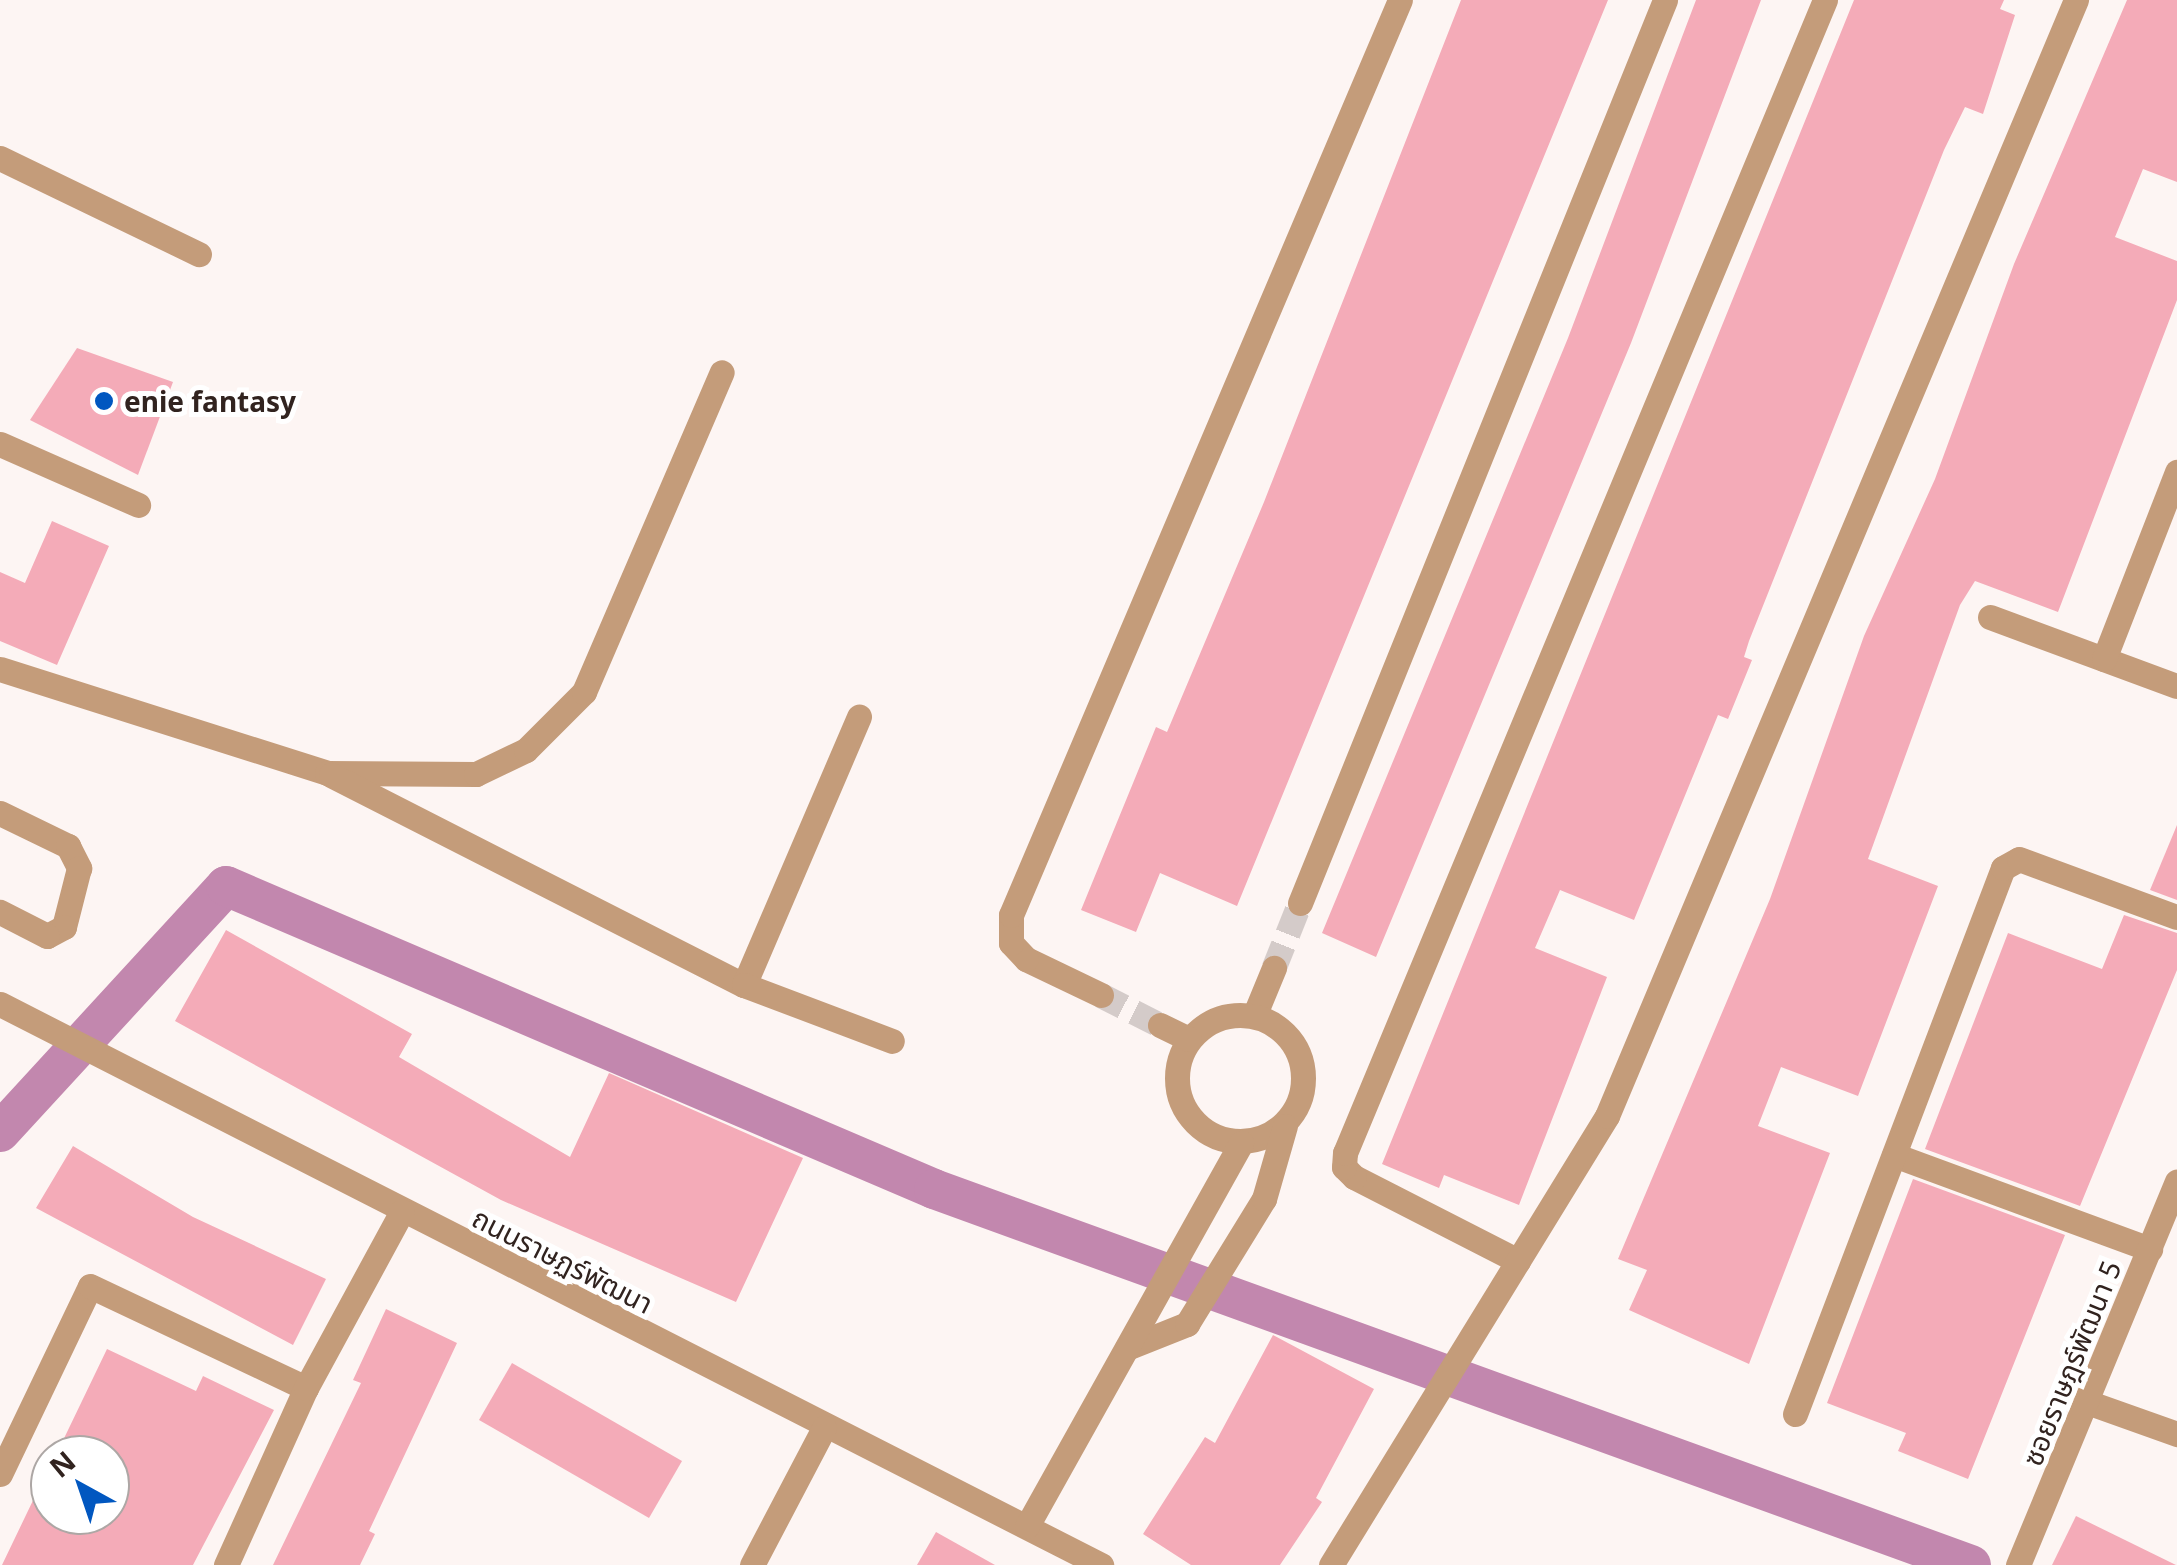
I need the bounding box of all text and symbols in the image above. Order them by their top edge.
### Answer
place label: enie fantasy [124,384,296,418]
marker: enie fantasy [93,390,115,412]
street label: ถนนราษฏร์พัฒนา [467,1200,659,1320]
street label: ซอยราษฎร์พัฒนา 5 [2015,1255,2127,1471]
north arrow [30,1435,130,1535]
text: N [41,1442,83,1485]

